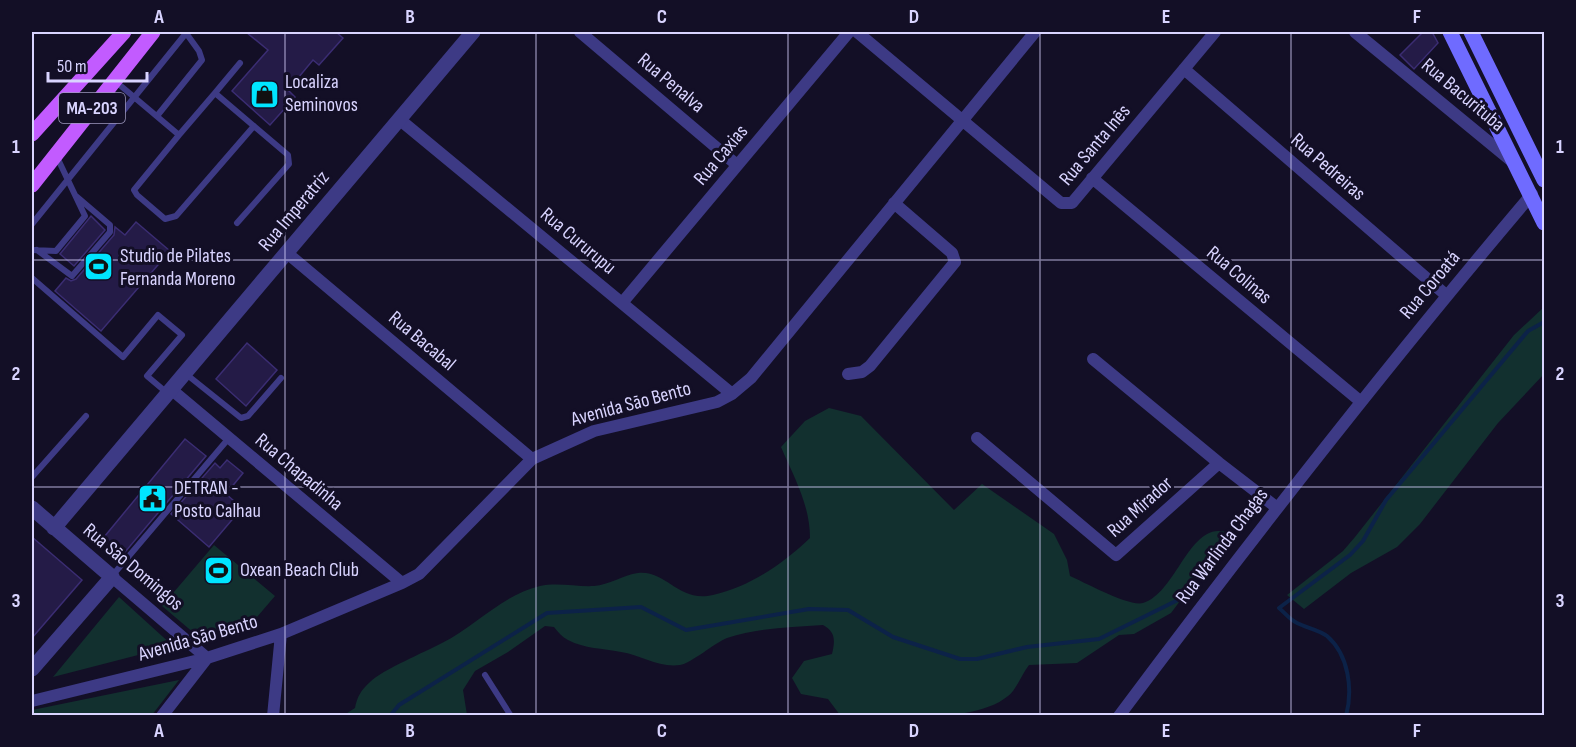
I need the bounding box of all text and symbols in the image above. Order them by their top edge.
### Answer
text: A [153,5,164,29]
text: B [405,5,415,29]
text: C [657,5,667,29]
text: D [909,5,919,29]
text: E [1162,5,1170,29]
text: F [1413,5,1421,29]
scale bar [48,45,147,83]
street label: Rua Penalva [633,48,709,118]
street label: Rua Bacurituba [1416,53,1510,137]
text: 50 m [57,56,87,77]
place label: Localiza Seminovos [285,70,358,117]
shop icon: Localiza Seminovos [248,78,280,110]
road number: MA-203 [59,93,125,123]
street label: Rua Santa Inês [1054,100,1136,190]
street label: Rua Caxias [689,120,753,190]
street label: Rua Pedreiras [1286,128,1370,206]
text: 1 [12,135,20,159]
text: 1 [1556,135,1564,159]
street label: Rua Imperatriz [253,166,335,256]
street label: Rua Cururupu [535,202,621,280]
street label: Rua Colinas [1202,241,1276,309]
place label: Studio de Pilates Fernanda Moreno [120,244,236,291]
street label: Rua Coroatá [1395,246,1465,324]
sports icon: Studio de Pilates Fernanda Moreno [83,251,115,283]
street label: Rua Bacabal [384,306,460,376]
text: 2 [12,362,20,386]
text: 2 [1556,362,1564,386]
street label: Avenida São Bento [567,376,694,432]
street label: Rua Chapadinha [250,428,348,516]
street label: Rua Mirador [1102,471,1178,543]
place label: DETRAN - Posto Calhau [174,476,261,523]
public building icon: DETRAN - Posto Calhau [137,483,169,515]
street label: Rua Warlinda Chagas [1171,483,1273,609]
street label: Rua São Domingos [78,518,188,616]
sports icon: Oxean Beach Club [203,554,235,586]
place label: Oxean Beach Club [240,558,359,582]
text: 3 [12,589,21,613]
text: 3 [1556,589,1565,613]
street label: Avenida São Bento [135,610,260,667]
text: A [153,719,164,743]
text: B [405,719,415,743]
text: C [657,719,667,743]
text: D [909,719,919,743]
text: E [1162,719,1170,743]
text: F [1413,719,1421,743]

